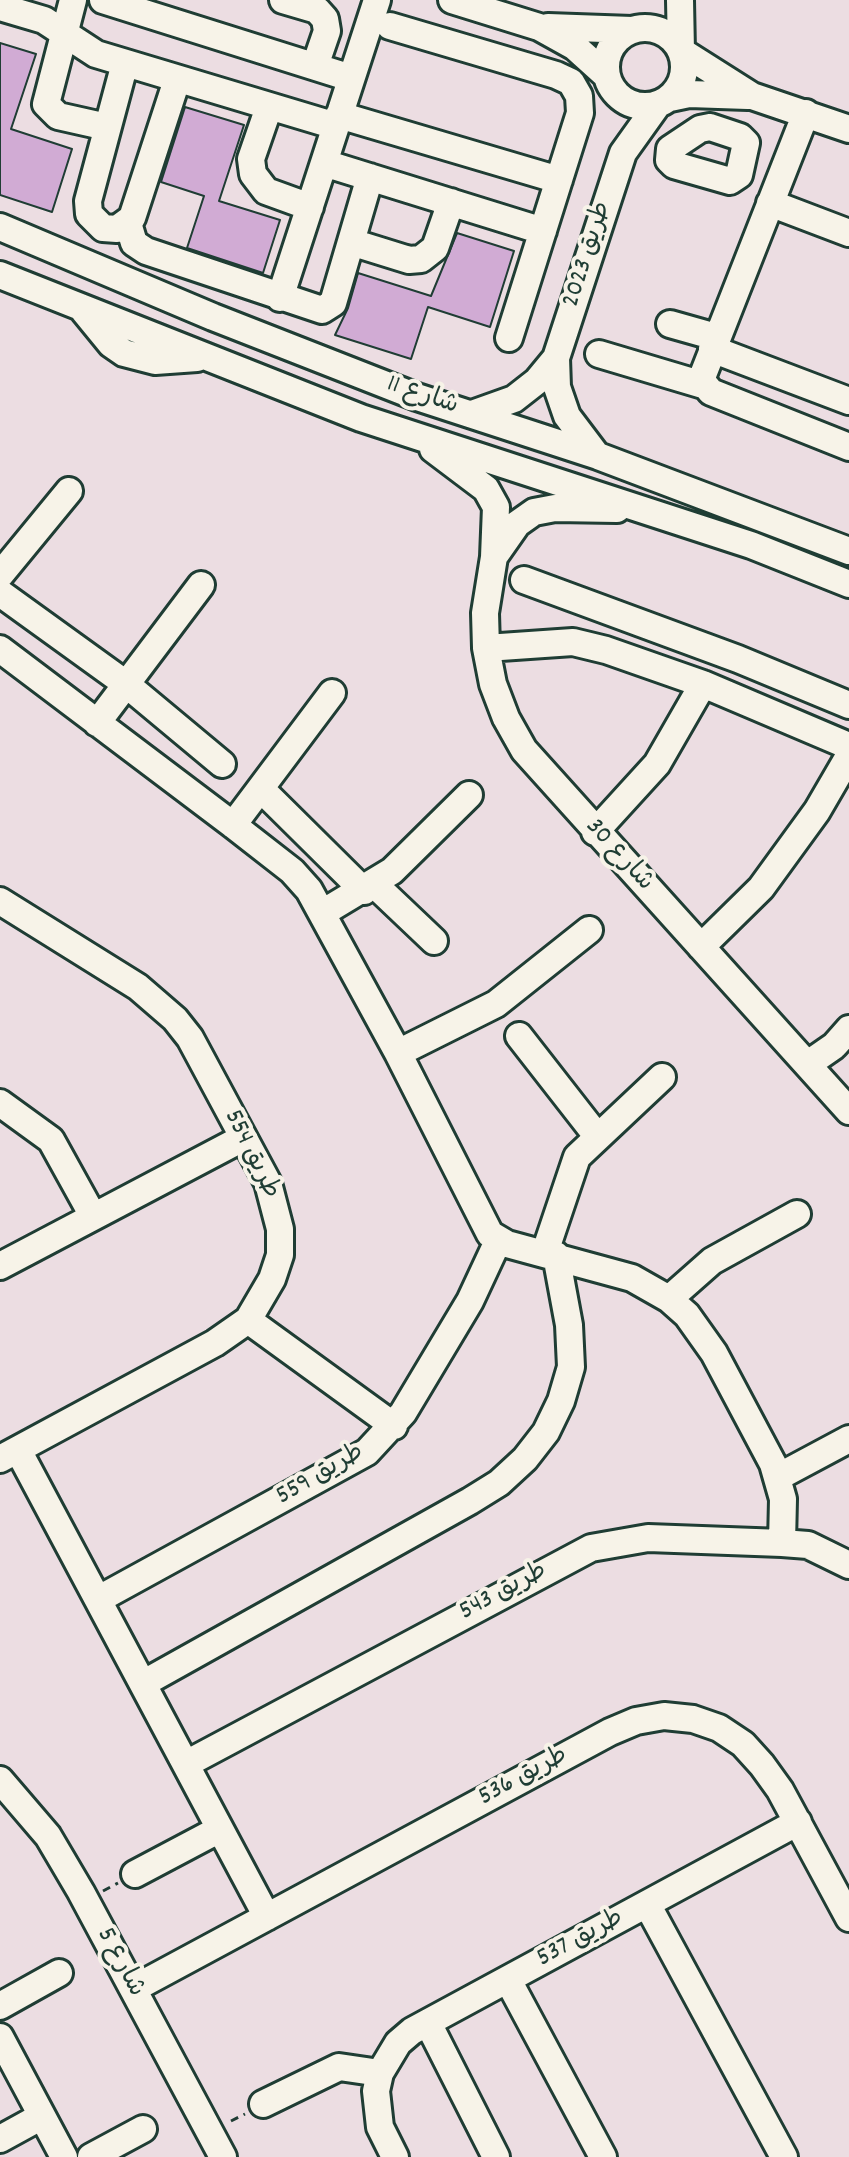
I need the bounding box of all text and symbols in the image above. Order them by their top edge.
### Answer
street label: طريق 2023 [557,198,621,312]
street label: شارع 11 [382,370,462,424]
street label: شارع 30 [577,813,659,899]
street label: طريق 554 [215,1105,285,1205]
street label: طريق 559 [271,1438,371,1514]
street label: طريق 543 [455,1557,553,1629]
street label: طريق 536 [474,1741,574,1815]
street label: طريق 537 [532,1904,630,1976]
street label: شارع 5 [88,1923,150,2003]

